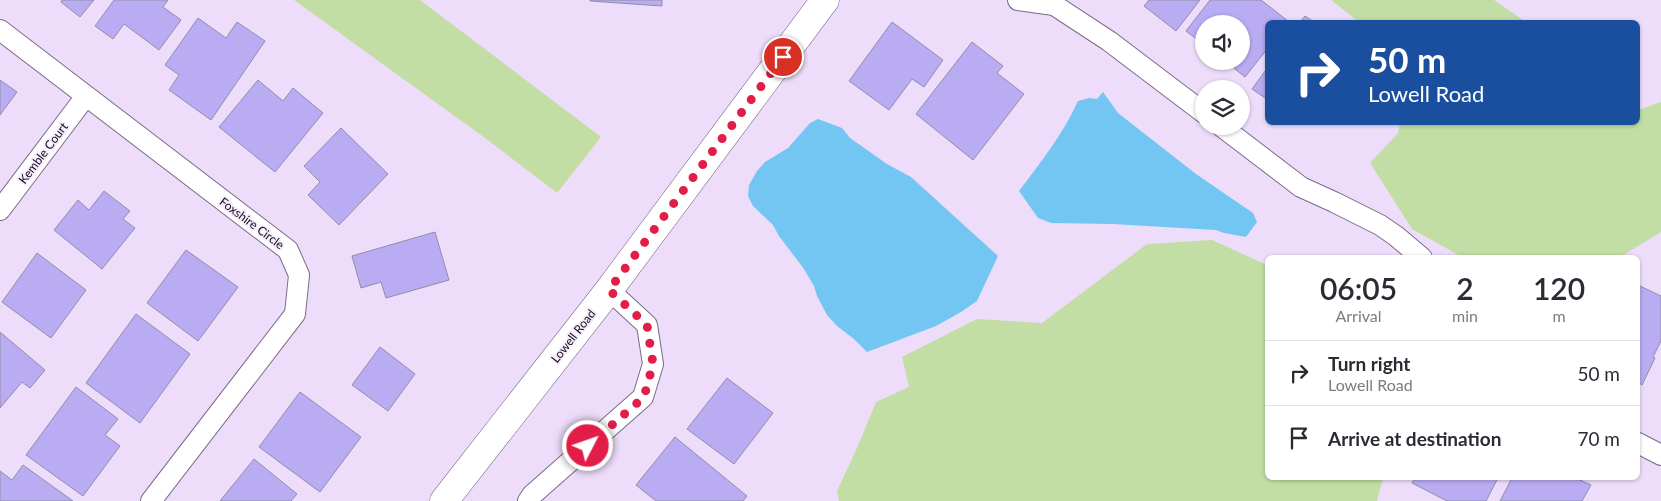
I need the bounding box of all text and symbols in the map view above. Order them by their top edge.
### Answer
map controls [1195,15,1250,135]
button: sound [1195,15,1250,70]
pin [762,36,804,78]
text: 50 m [1368,38,1446,80]
icon: right [1285,40,1350,105]
icon: arrive [769,43,797,71]
button: layers [1195,80,1250,135]
text: Lowell Road [1368,80,1484,107]
street label: Kemble Court [15,119,71,187]
street label: Foxshire Circle [217,194,287,252]
text: 06:05 [1320,270,1397,306]
text: 2 [1456,270,1474,306]
text: 120 [1533,270,1585,306]
street label: Lowell Road [548,306,598,366]
text: Arrival [1335,306,1382,325]
text: min [1452,306,1478,325]
text: m [1552,306,1566,325]
text: Turn right [1328,352,1410,375]
icon: right [1285,359,1313,387]
text: 50 m [1577,362,1620,385]
text: Lowell Road [1328,375,1413,394]
position arrow [561,419,613,471]
icon: arrive [1285,424,1313,452]
text: Arrive at destination [1328,427,1501,450]
text: 70 m [1577,427,1620,450]

